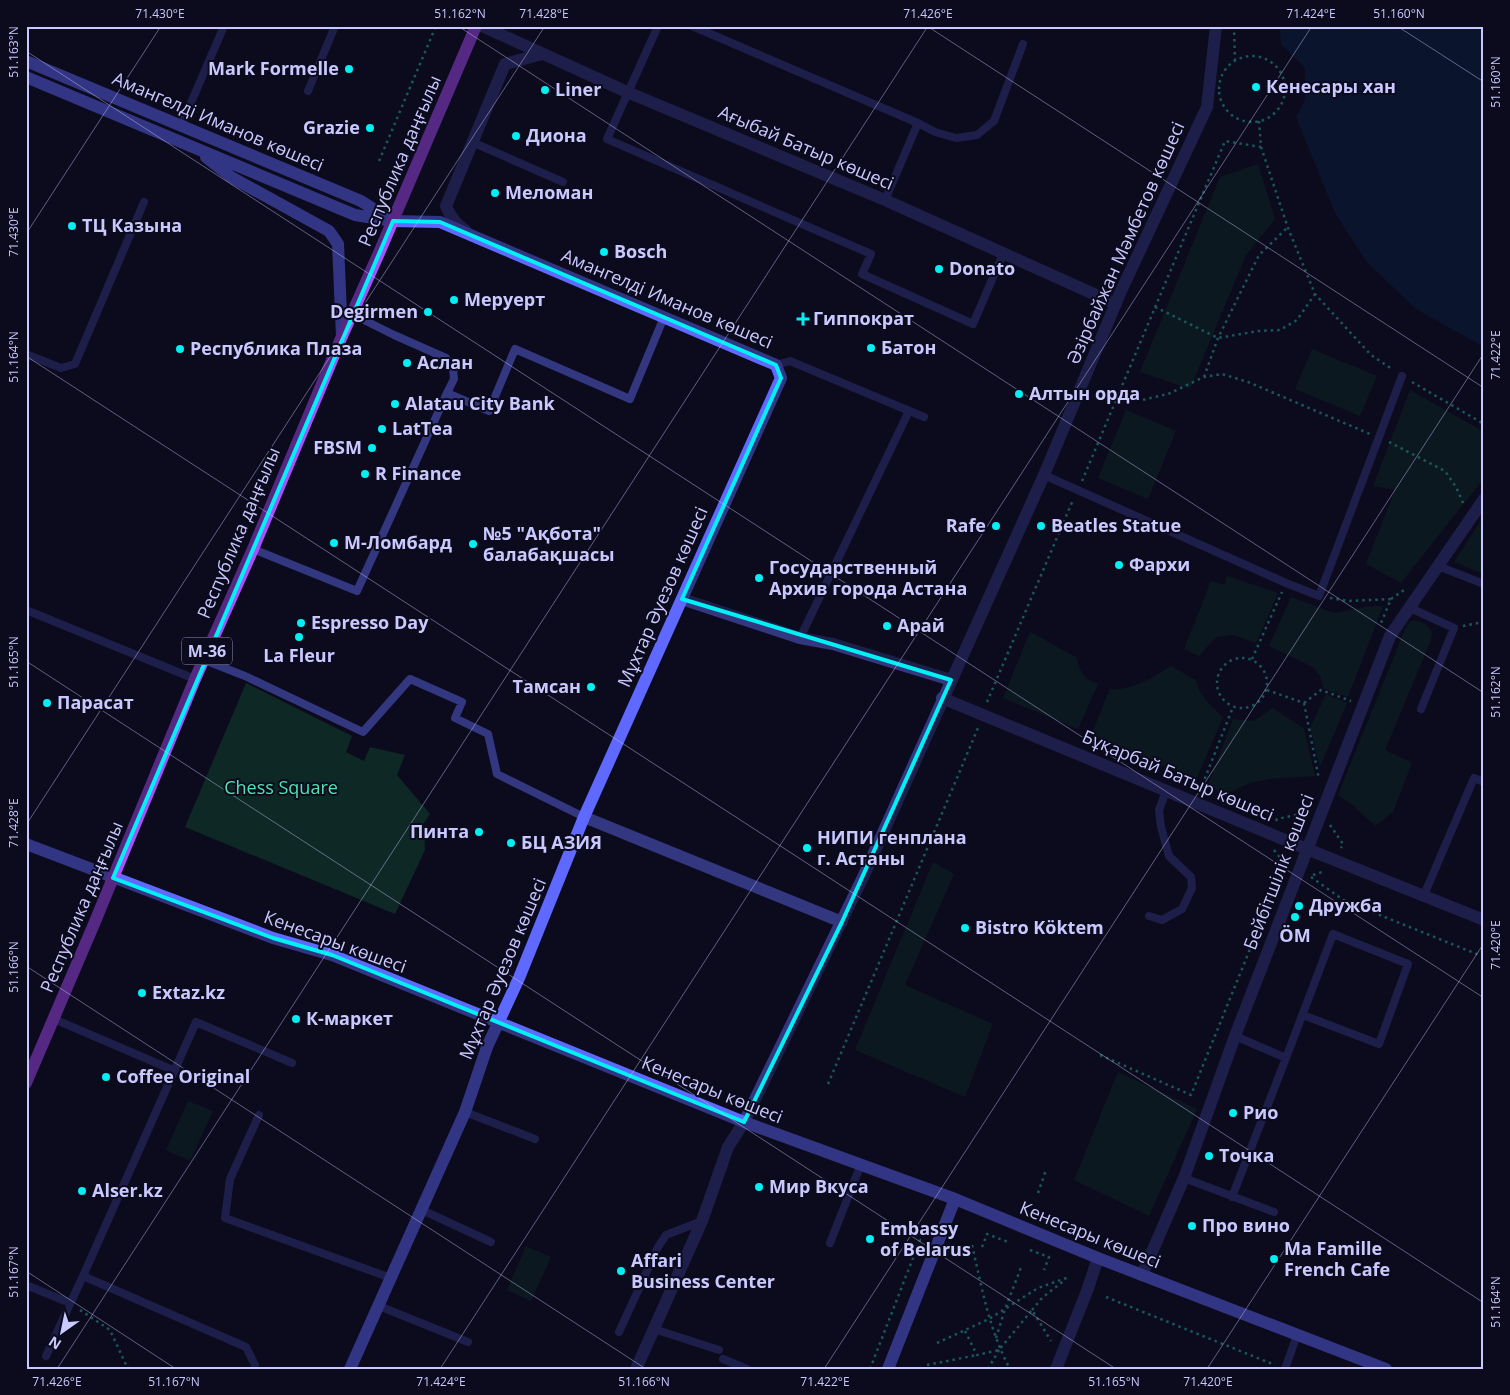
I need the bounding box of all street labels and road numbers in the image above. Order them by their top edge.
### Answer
street label: Амангелді Иманов көшесі [109,66,328,177]
street label: Республика даңғылы [352,71,446,250]
street label: Ағыбай Батыр көшесі [715,99,898,195]
street label: Әзірбайжан Мәмбетов көшесі [1061,118,1190,368]
street label: Амангелді Иманов көшесі [558,243,777,354]
street label: Республика даңғылы [191,443,285,622]
street label: Мұхтар Әуезов көшесі [611,503,713,691]
road number: M-36 [182,637,232,664]
street label: Бұқарбай Батыр көшесі [1079,724,1278,826]
street label: Бейбітшілік көшесі [1237,790,1319,953]
street label: Республика даңғылы [34,817,128,996]
street label: Мұхтар Әуезов көшесі [453,874,551,1063]
street label: Кенесары көшесі [261,904,410,978]
street label: Кенесары көшесі [638,1050,786,1128]
street label: Кенесары көшесі [1016,1195,1164,1273]

